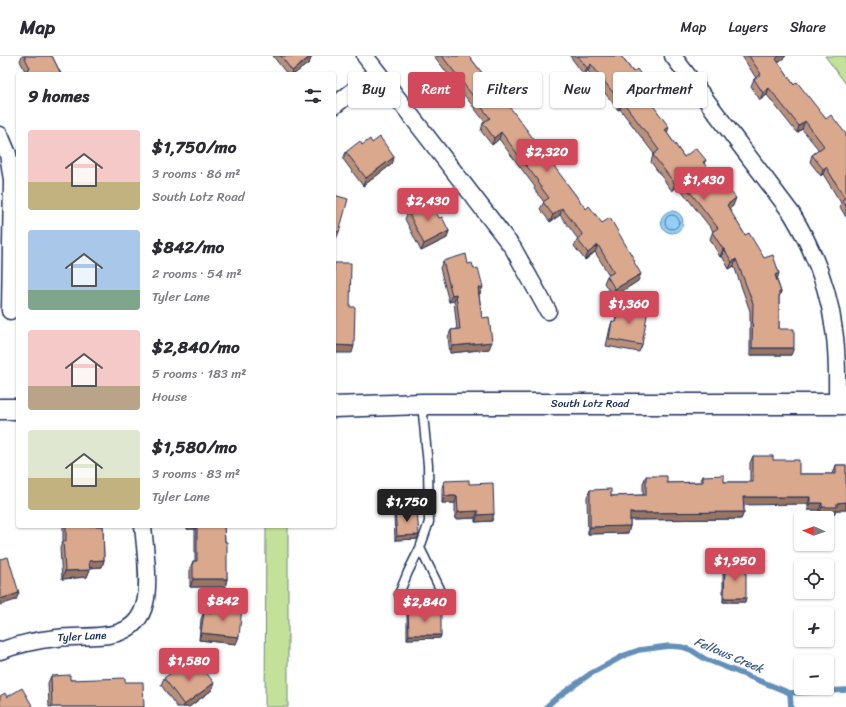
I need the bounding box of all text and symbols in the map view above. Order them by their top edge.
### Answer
text: Map [20,11,55,44]
text: Map [681,15,706,40]
text: Layers [728,15,768,40]
text: Share [790,15,826,40]
chip: Buy [348,72,400,108]
chip: Rent [408,72,465,108]
chip: Filters [473,72,542,108]
chip: New [550,72,605,108]
chip: Apartment [613,72,707,108]
text: 9 homes [28,81,89,111]
icon: filters [302,85,324,107]
text: $1,750/mo [152,132,236,162]
pin: $2,320 [514,139,580,173]
text: $2,320 [526,140,568,163]
icon: home [60,146,108,194]
text: 3 rooms · 86 m² [152,162,240,185]
pin: $1,430 [671,167,737,201]
text: $1,430 [683,168,725,191]
text: South Lotz Road [152,185,245,208]
pin: $2,430 [395,188,461,222]
text: $2,430 [406,189,450,212]
text: $842/mo [152,232,224,262]
icon: home [60,246,108,294]
text: 2 rooms · 54 m² [152,262,242,285]
text: Tyler Lane [152,285,210,308]
pin: $1,360 [596,291,662,325]
text: $1,360 [609,292,649,315]
text: $2,840/mo [152,332,240,362]
icon: home [60,346,108,394]
text: 5 rooms · 183 m² [152,362,246,385]
text: House [152,385,187,408]
street label: South Lotz Road [551,394,630,413]
text: $1,580/mo [152,432,237,462]
icon: home [60,446,108,494]
text: 3 rooms · 83 m² [152,462,240,485]
text: Tyler Lane [152,485,210,508]
pin: $1,750 [374,489,440,523]
text: $1,750 [386,490,428,513]
north arrow [794,511,834,551]
map controls [794,511,834,695]
pin: $1,950 [702,548,768,582]
text: $1,950 [714,549,756,572]
button: locate [794,559,834,599]
pin: $842 [199,588,247,622]
text: $842 [207,589,239,612]
pin: $2,840 [392,589,458,623]
text: $2,840 [403,590,447,613]
button: + [794,607,834,647]
street label: Tyler Lane [57,626,108,647]
water label: Fellows Creek [691,631,768,680]
pin: $1,580 [156,648,222,682]
text: $1,580 [168,649,210,672]
button: − [794,655,834,695]

